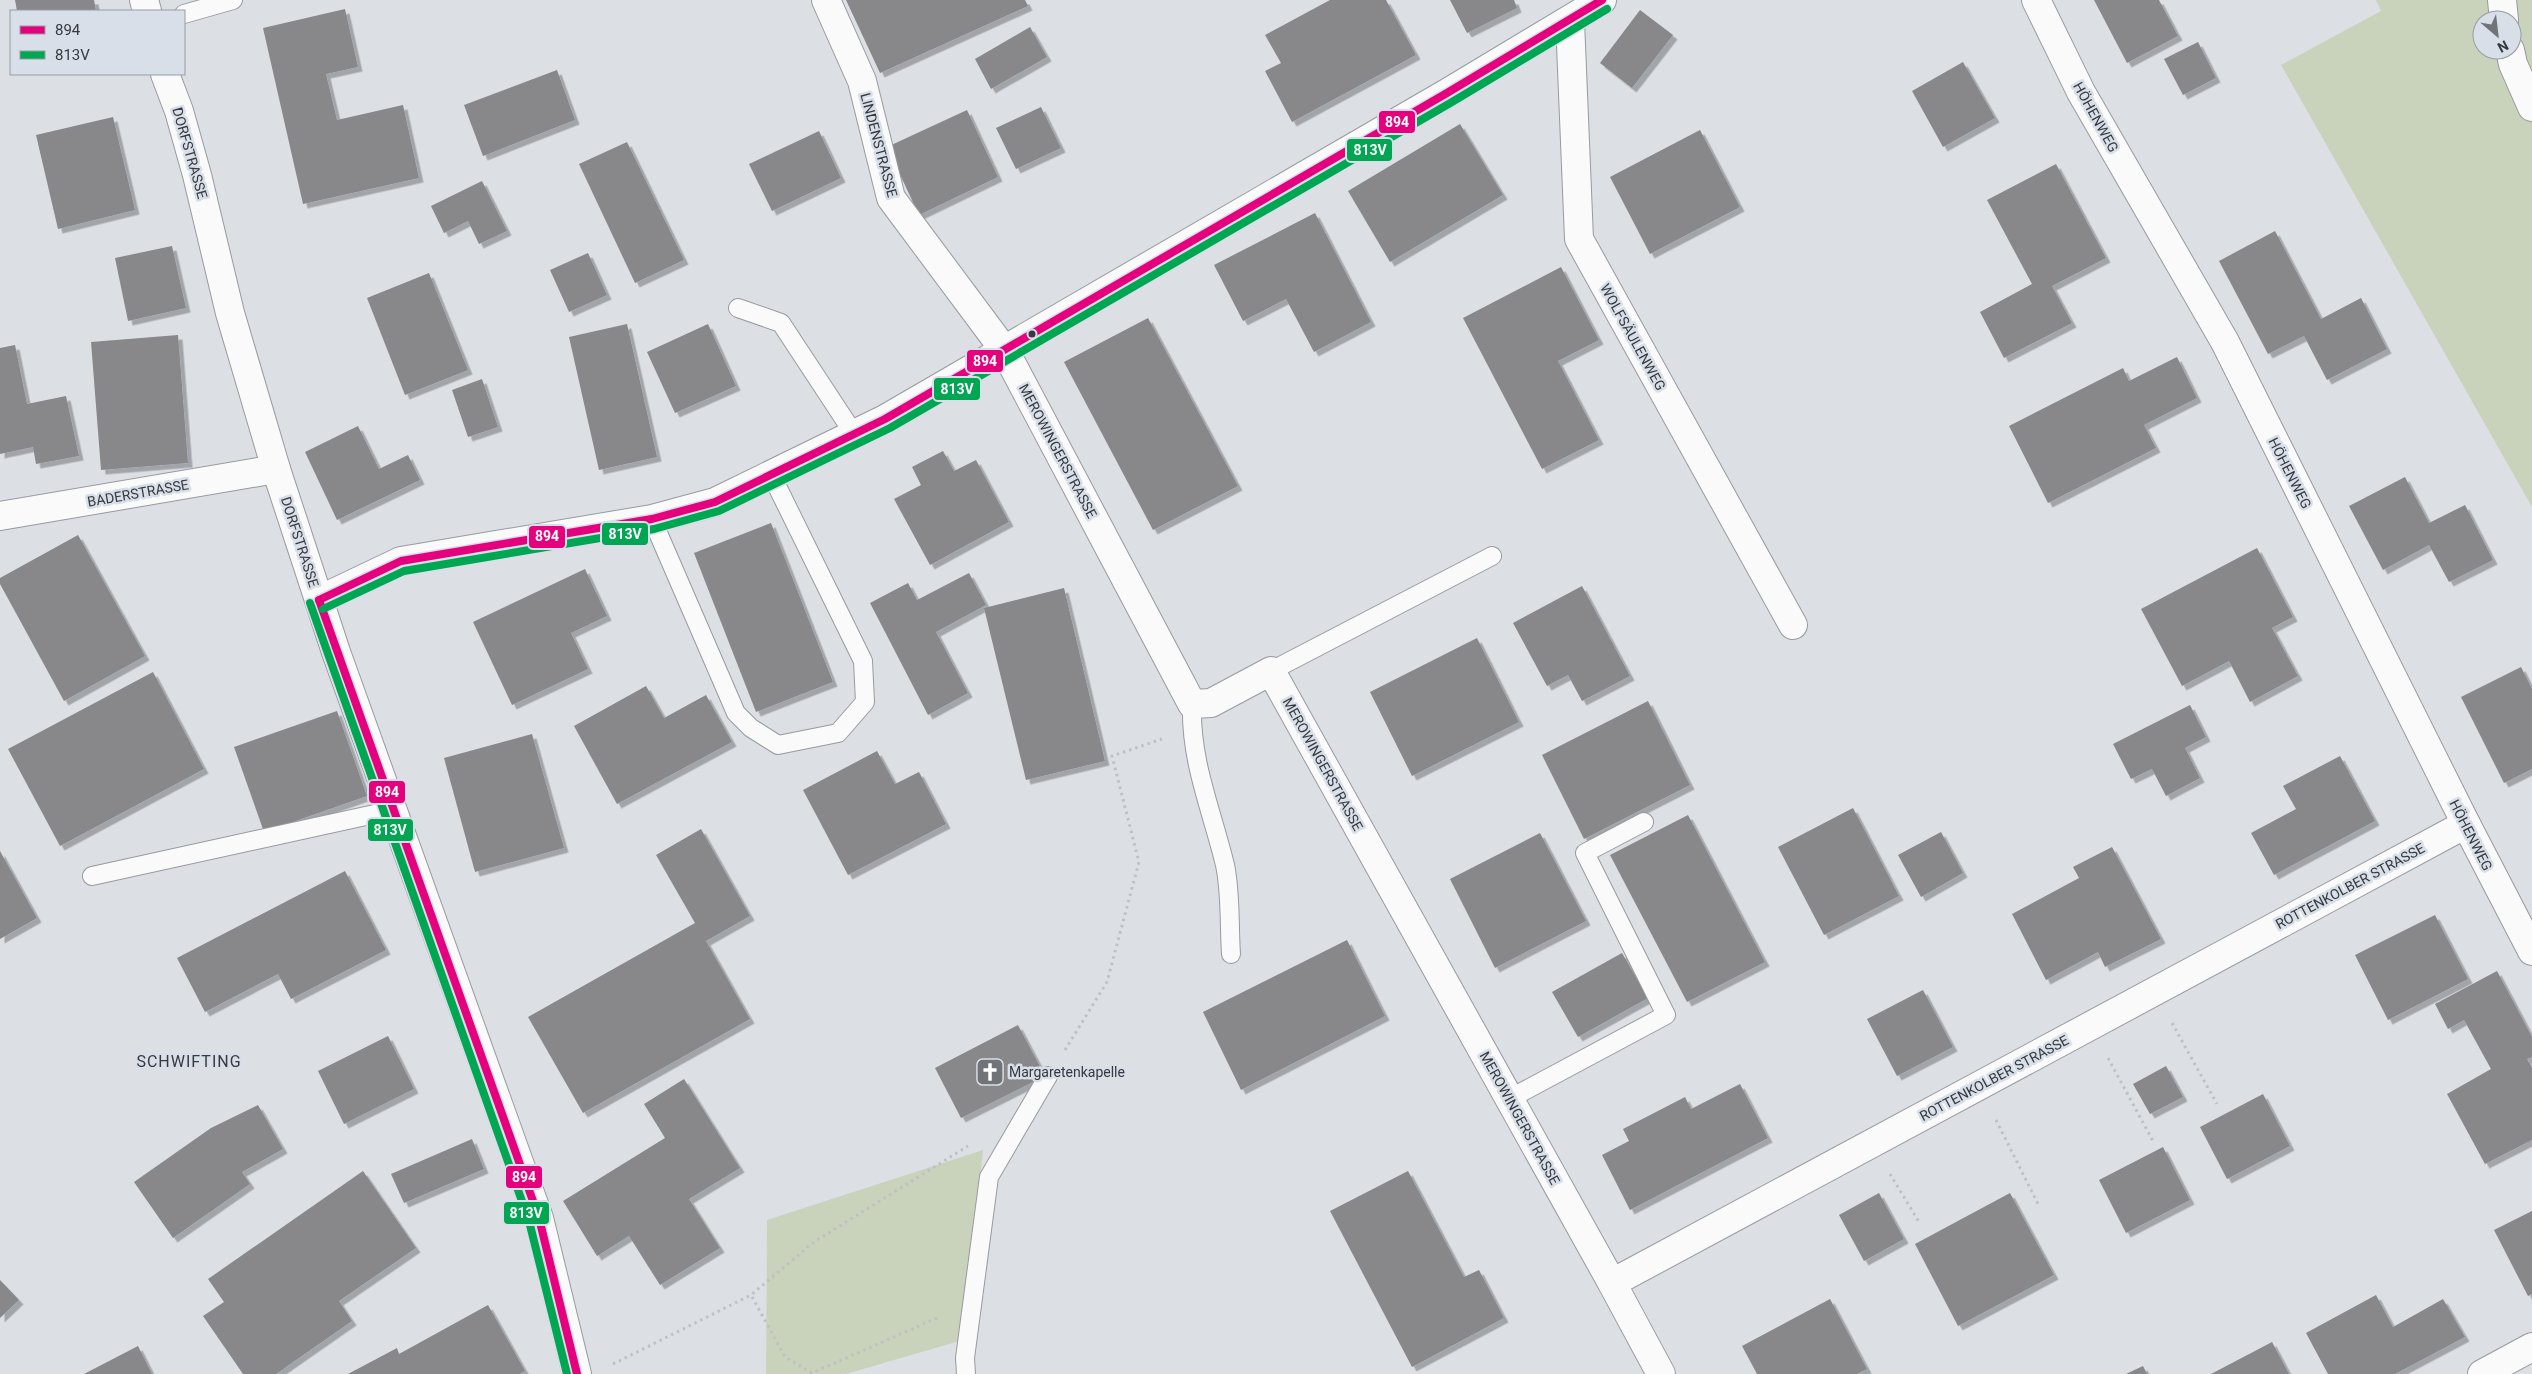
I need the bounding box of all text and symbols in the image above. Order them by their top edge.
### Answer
legend [10,10,185,75]
north arrow [2472,10,2522,60]
text: 894 [55,21,81,39]
text: N [2495,37,2511,56]
text: 813V [55,46,90,64]
street label: HÖHENWEG [2070,79,2122,155]
street label: LINDENSTRASSE [857,91,901,199]
street label: DORFSTRASSE [169,106,211,201]
line badge: 894 [1378,110,1416,134]
text: 894 [1385,114,1409,130]
line badge: 813V [1346,138,1393,162]
text: 813V [1353,142,1387,158]
street label: WOLFSÄULENWEG [1597,281,1669,393]
unlabelled marker [1027,329,1037,339]
line badge: 894 [966,349,1004,373]
text: 894 [973,353,997,369]
line badge: 813V [933,377,981,401]
text: 813V [940,381,974,397]
street label: MEROWINGERSTRASSE [1016,381,1100,521]
street label: HÖHENWEG [2265,435,2315,511]
street label: BADERSTRASSE [86,476,190,510]
street label: DORFSTRASSE [278,495,322,589]
line badge: 813V [601,522,649,546]
line badge: 894 [528,525,566,549]
text: 813V [608,526,642,542]
text: 894 [535,528,559,544]
street label: MEROWINGERSTRASSE [1280,695,1366,833]
line badge: 894 [368,780,406,804]
text: 894 [375,784,399,800]
street label: HÖHENWEG [2446,797,2496,873]
line badge: 813V [367,818,414,842]
text: 813V [373,822,407,838]
street label: ROTTENKOLBER STRASSE [2273,840,2427,932]
street label: ROTTENKOLBER STRASSE [1917,1032,2071,1124]
street label: MEROWINGERSTRASSE [1477,1049,1563,1187]
district label: SCHWIFTING [136,1052,242,1071]
church icon: Margaretenkapelle [975,1057,1005,1087]
place label: Margaretenkapelle [1009,1064,1125,1080]
line badge: 894 [505,1165,543,1189]
text: 894 [512,1169,536,1185]
line badge: 813V [503,1201,550,1225]
text: 813V [509,1205,543,1221]

